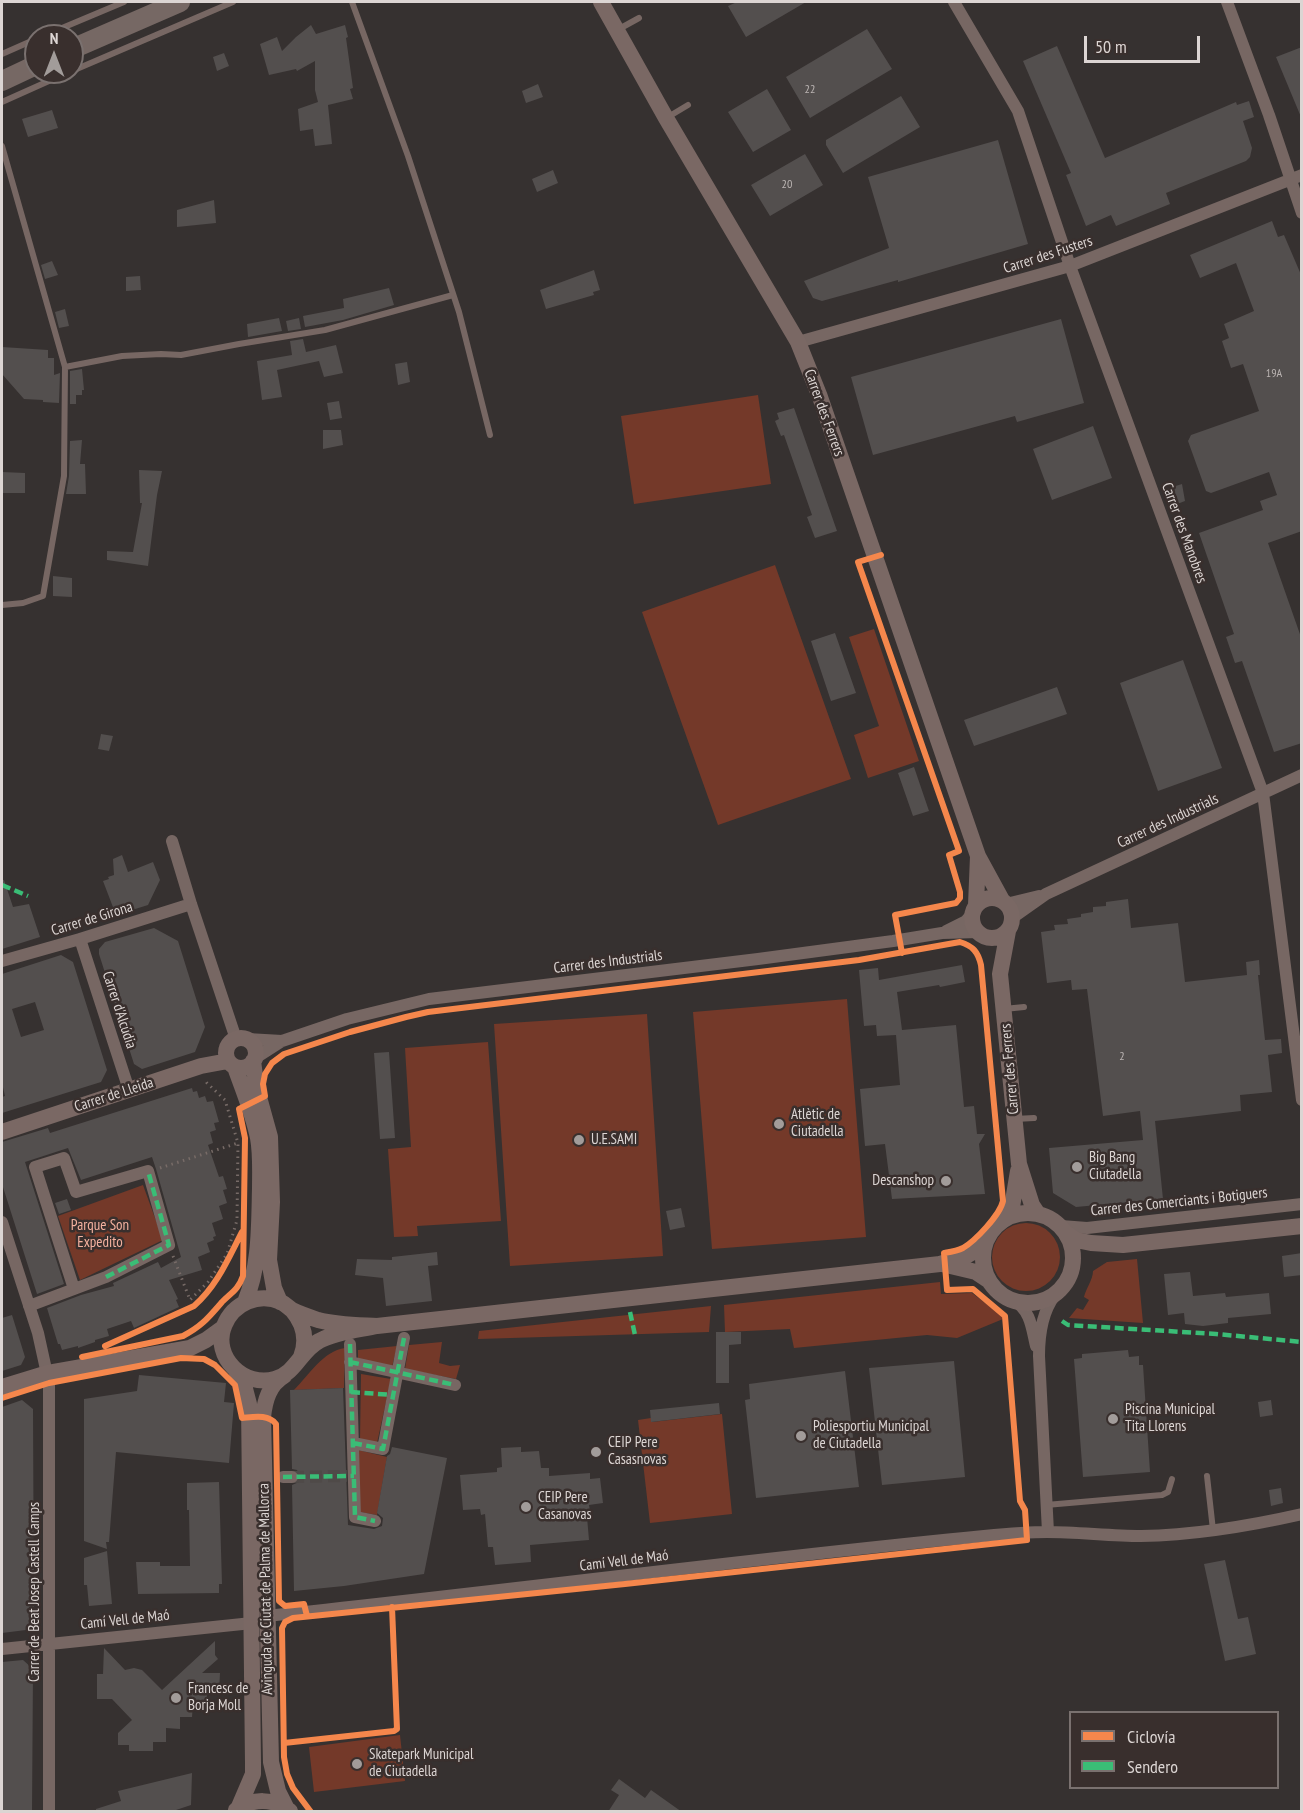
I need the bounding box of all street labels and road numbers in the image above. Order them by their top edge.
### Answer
street label: Carrer des Fusters [1001,232,1095,278]
street label: Carrer des Ferrers [800,367,848,459]
street label: Carrer des Manobres [1157,480,1211,586]
street label: Carrer des Industrials [1115,790,1221,852]
street label: Carrer de Girona [49,898,135,940]
street label: Carrer des Industrials [553,946,663,978]
street label: Carrer d'Alcúdia [98,969,140,1051]
street label: Carrer des Ferrers [997,1023,1023,1115]
street label: Carrer de Lleida [72,1074,156,1116]
street label: Carrer des Comerciants i Botiguers [1090,1184,1268,1220]
street label: Avinguda de Ciutat de Palma de Mallorca [255,1483,277,1695]
street label: Carrer de Beat Josep Castell Camps [26,1502,44,1682]
street label: Camí Vell de Maó [579,1547,669,1575]
street label: Camí Vell de Maó [80,1606,170,1634]

